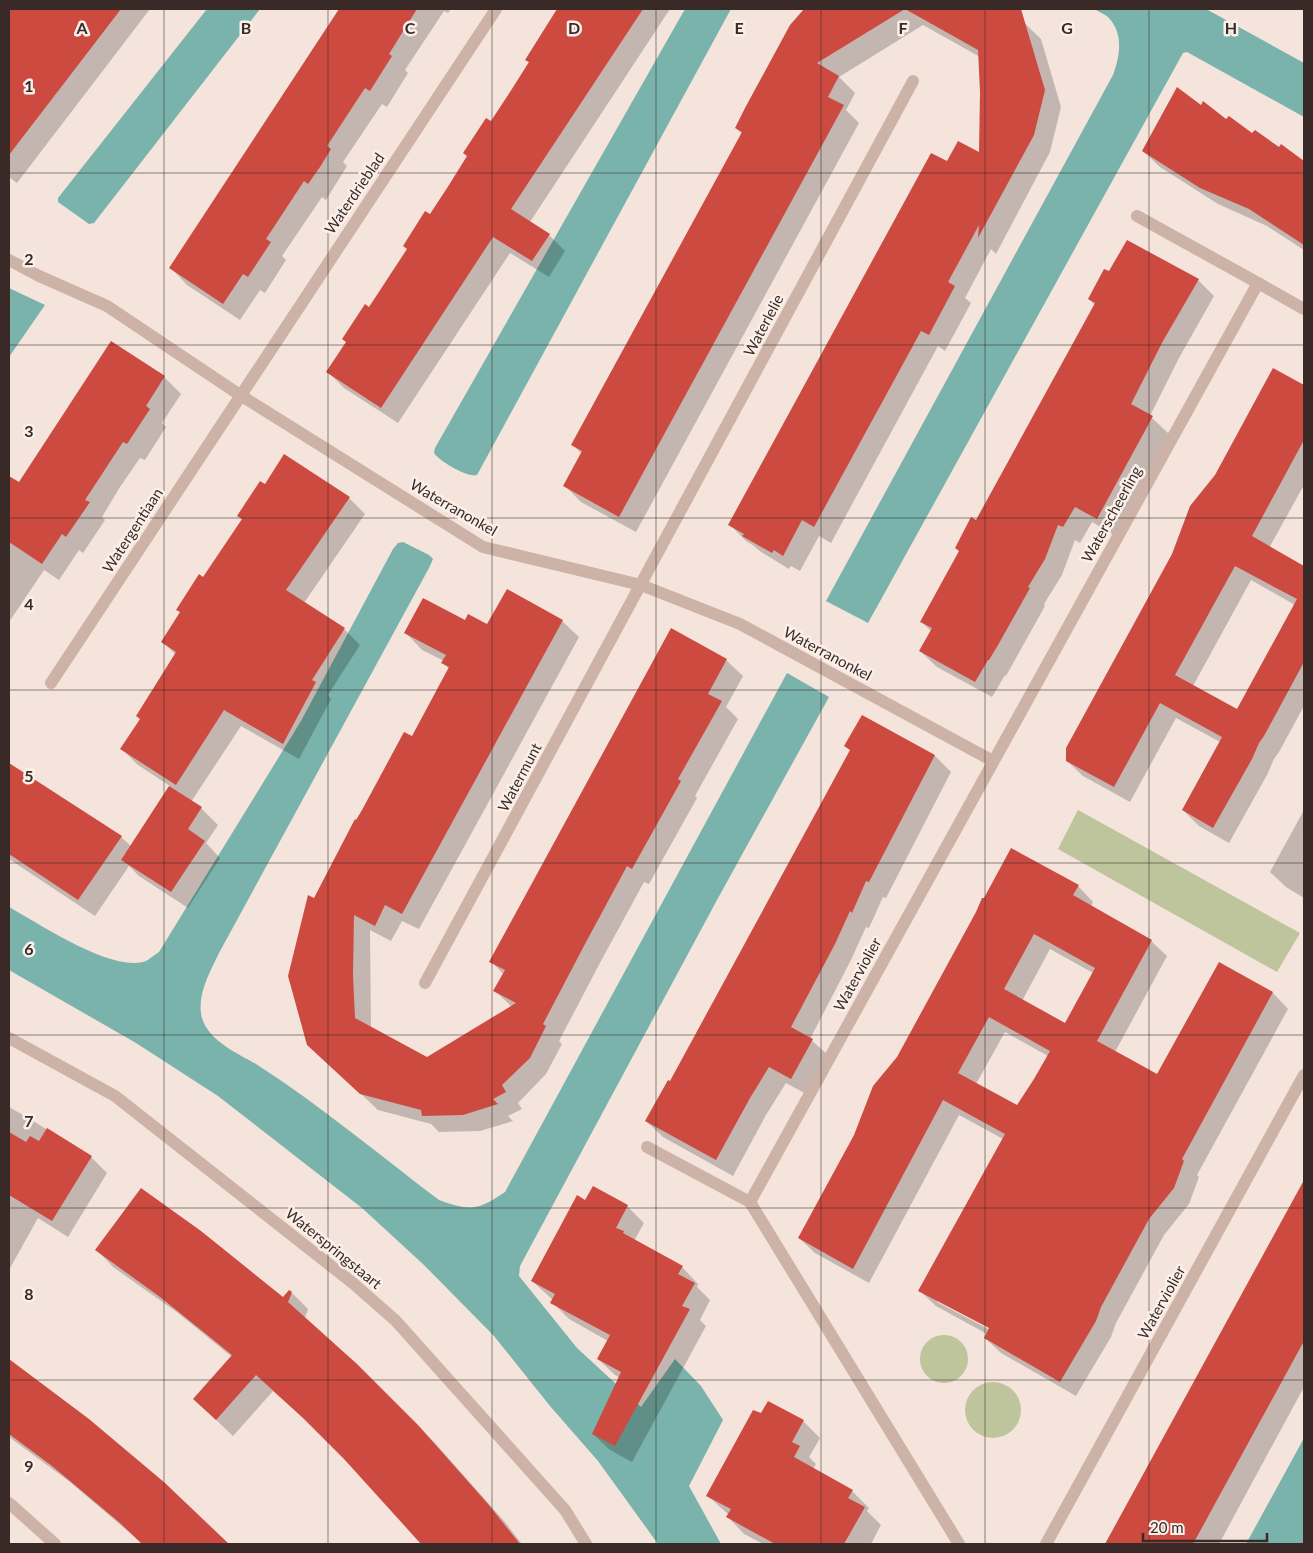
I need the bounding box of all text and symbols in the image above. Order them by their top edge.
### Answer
text: A [75,18,88,37]
text: B [241,18,251,37]
text: C [405,18,416,37]
text: D [568,18,580,37]
text: E [734,18,744,37]
text: F [898,18,908,37]
text: G [1061,18,1073,37]
text: H [1225,18,1237,37]
text: 1 [24,76,34,95]
street label: Waterdrieblad [320,149,388,237]
text: 2 [24,249,34,268]
street label: Waterlelie [739,291,787,359]
text: 3 [24,421,34,440]
street label: Waterscheerling [1077,463,1145,565]
street label: Waterranonkel [407,475,501,539]
street label: Watergentiaan [98,484,166,576]
text: 4 [24,594,34,613]
street label: Waterranonkel [781,622,875,684]
street label: Watermunt [493,739,545,814]
text: 5 [24,766,34,785]
street label: Waterviolier [829,934,885,1014]
text: 6 [24,939,34,958]
text: 7 [24,1111,34,1130]
street label: Waterspringstaart [282,1204,386,1293]
street label: Waterviolier [1133,1262,1189,1342]
text: 8 [24,1284,34,1303]
text: 9 [24,1456,34,1475]
scale bar [1143,1510,1267,1542]
text: 20 m [1150,1518,1184,1536]

